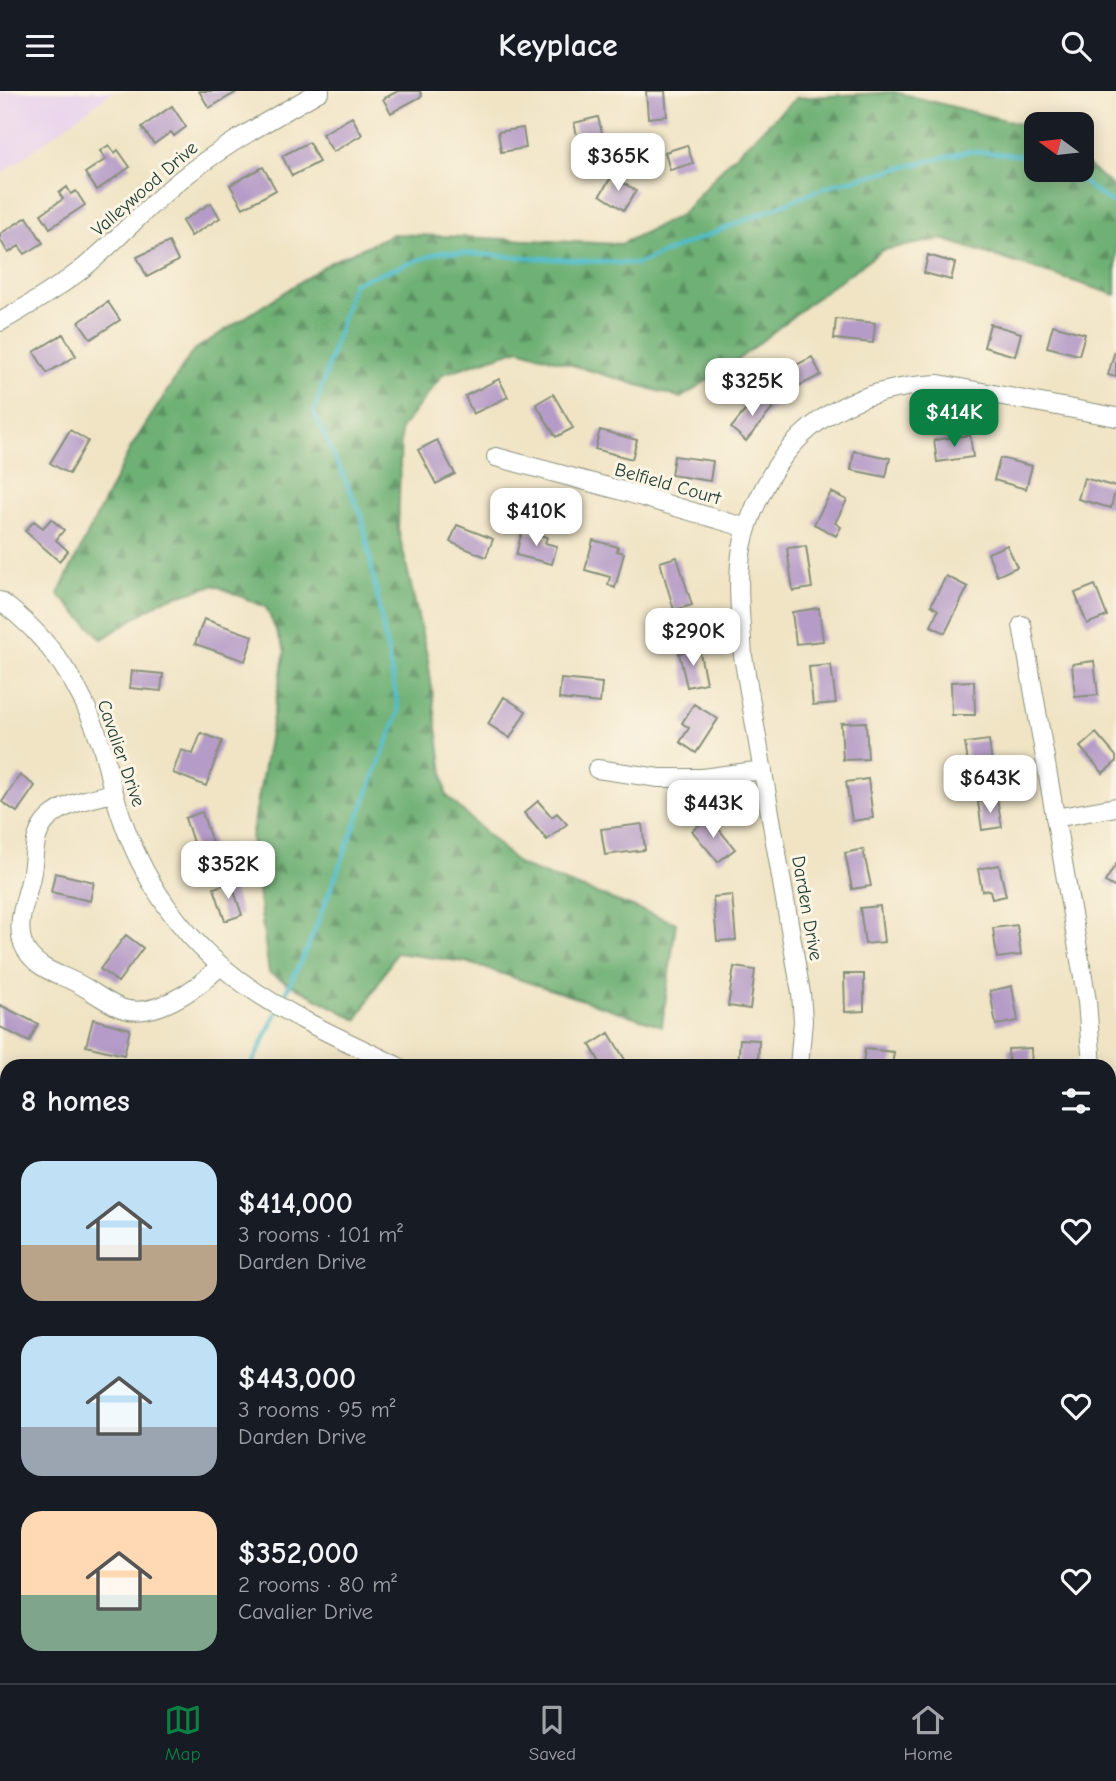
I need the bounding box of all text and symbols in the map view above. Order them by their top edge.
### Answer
icon: menu [21,27,59,65]
text: Keyplace [498,27,618,64]
icon: search [1057,27,1095,65]
north arrow [1024,112,1094,182]
map controls [1024,112,1094,182]
pin: $365K [569,133,667,193]
street label: Valleywood Drive [87,137,202,241]
text: $365K [587,142,649,169]
pin: $325K [703,359,801,418]
text: $325K [721,367,783,394]
pin: $414K [905,389,1003,449]
text: $414K [925,398,983,425]
street label: Belfield Court [612,458,724,510]
pin: $410K [487,489,585,548]
text: $410K [506,497,566,524]
pin: $290K [644,609,742,668]
text: $290K [661,617,725,644]
street label: Cavalier Drive [92,697,150,810]
pin: $643K [941,755,1039,815]
text: $643K [960,764,1020,791]
pin: $443K [664,781,762,840]
text: $443K [683,789,743,816]
pin: $352K [179,841,277,901]
text: $352K [197,850,259,877]
street label: Darden Drive [787,854,827,962]
icon: filters [1057,1082,1095,1120]
text: 8 homes [21,1084,130,1119]
text: $414,000 [238,1186,353,1221]
icon: home [77,1189,161,1273]
icon: heart [1057,1212,1095,1250]
text: 3 rooms · 101 m² [238,1221,403,1248]
text: Darden Drive [238,1248,366,1275]
text: $443,000 [238,1361,356,1396]
icon: home [77,1364,161,1448]
icon: heart [1057,1387,1095,1425]
text: 3 rooms · 95 m² [238,1396,396,1423]
text: Darden Drive [238,1423,366,1450]
text: $352,000 [238,1536,359,1571]
icon: home [77,1539,161,1623]
icon: heart [1057,1562,1095,1600]
text: 2 rooms · 80 m² [238,1571,397,1598]
text: Cavalier Drive [238,1598,373,1625]
tab: Map [164,1701,202,1765]
tab: Saved [529,1701,576,1765]
tab: Home [903,1701,952,1765]

